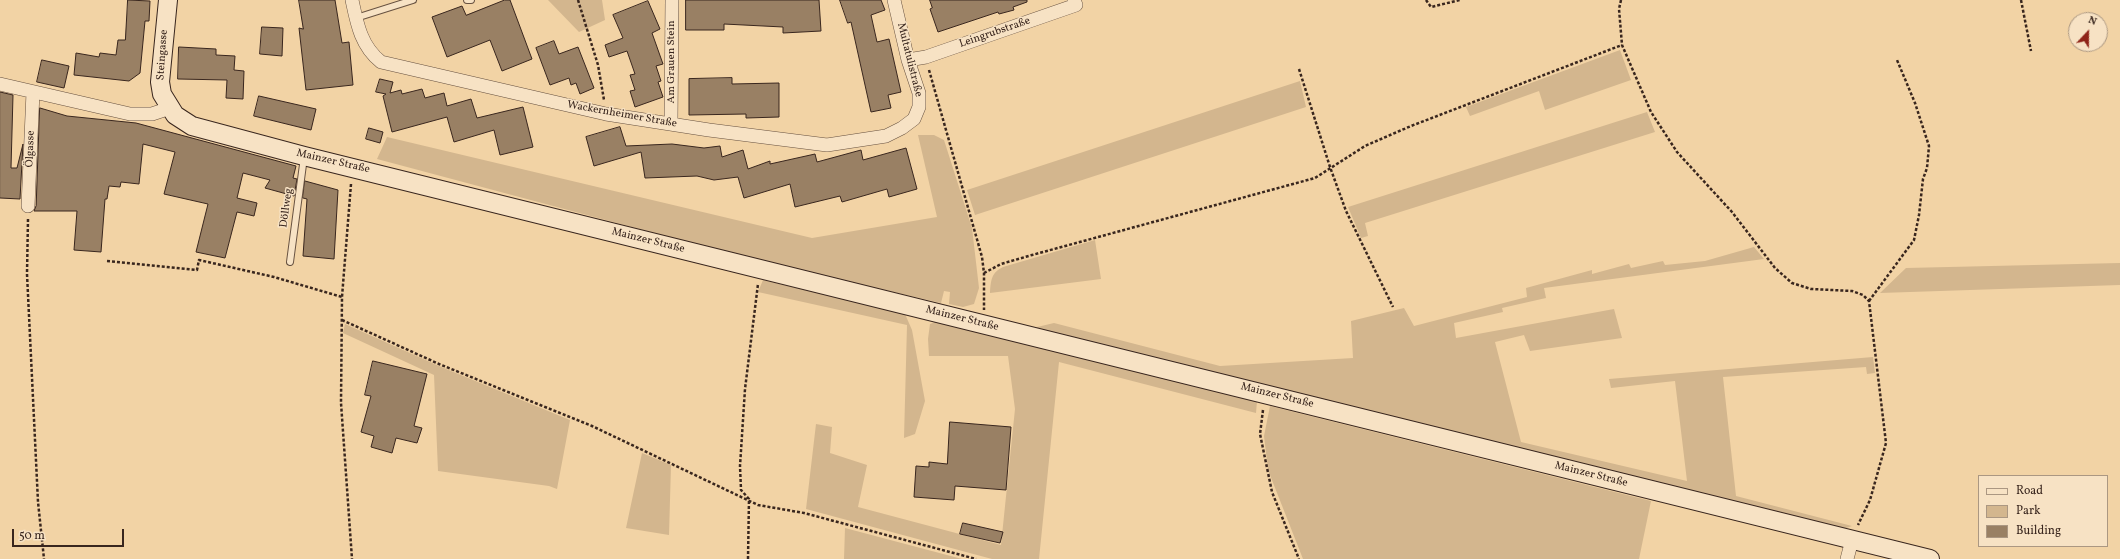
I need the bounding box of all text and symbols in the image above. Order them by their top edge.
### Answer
north arrow [2068,12,2108,52]
text: N [2086,13,2099,30]
street label: Leingrubstraße [958,15,1032,51]
street label: Am Grauen Stein [665,21,679,103]
street label: Multatulistraße [893,22,925,98]
street label: Steingasse [155,29,171,81]
street label: Wackernheimer Straße [566,99,678,131]
street label: Ölgasse [24,130,38,168]
street label: Mainzer Straße [295,147,371,177]
street label: Döllweg [278,187,296,229]
street label: Mainzer Straße [610,226,686,256]
street label: Mainzer Straße [924,304,1000,334]
street label: Mainzer Straße [1239,381,1315,411]
street label: Mainzer Straße [1553,460,1629,490]
legend [1978,475,2108,547]
text: Road [2016,483,2043,499]
text: Park [2016,503,2041,519]
scale bar [14,521,126,547]
text: Building [2016,523,2061,539]
text: 50 m [19,528,45,544]

